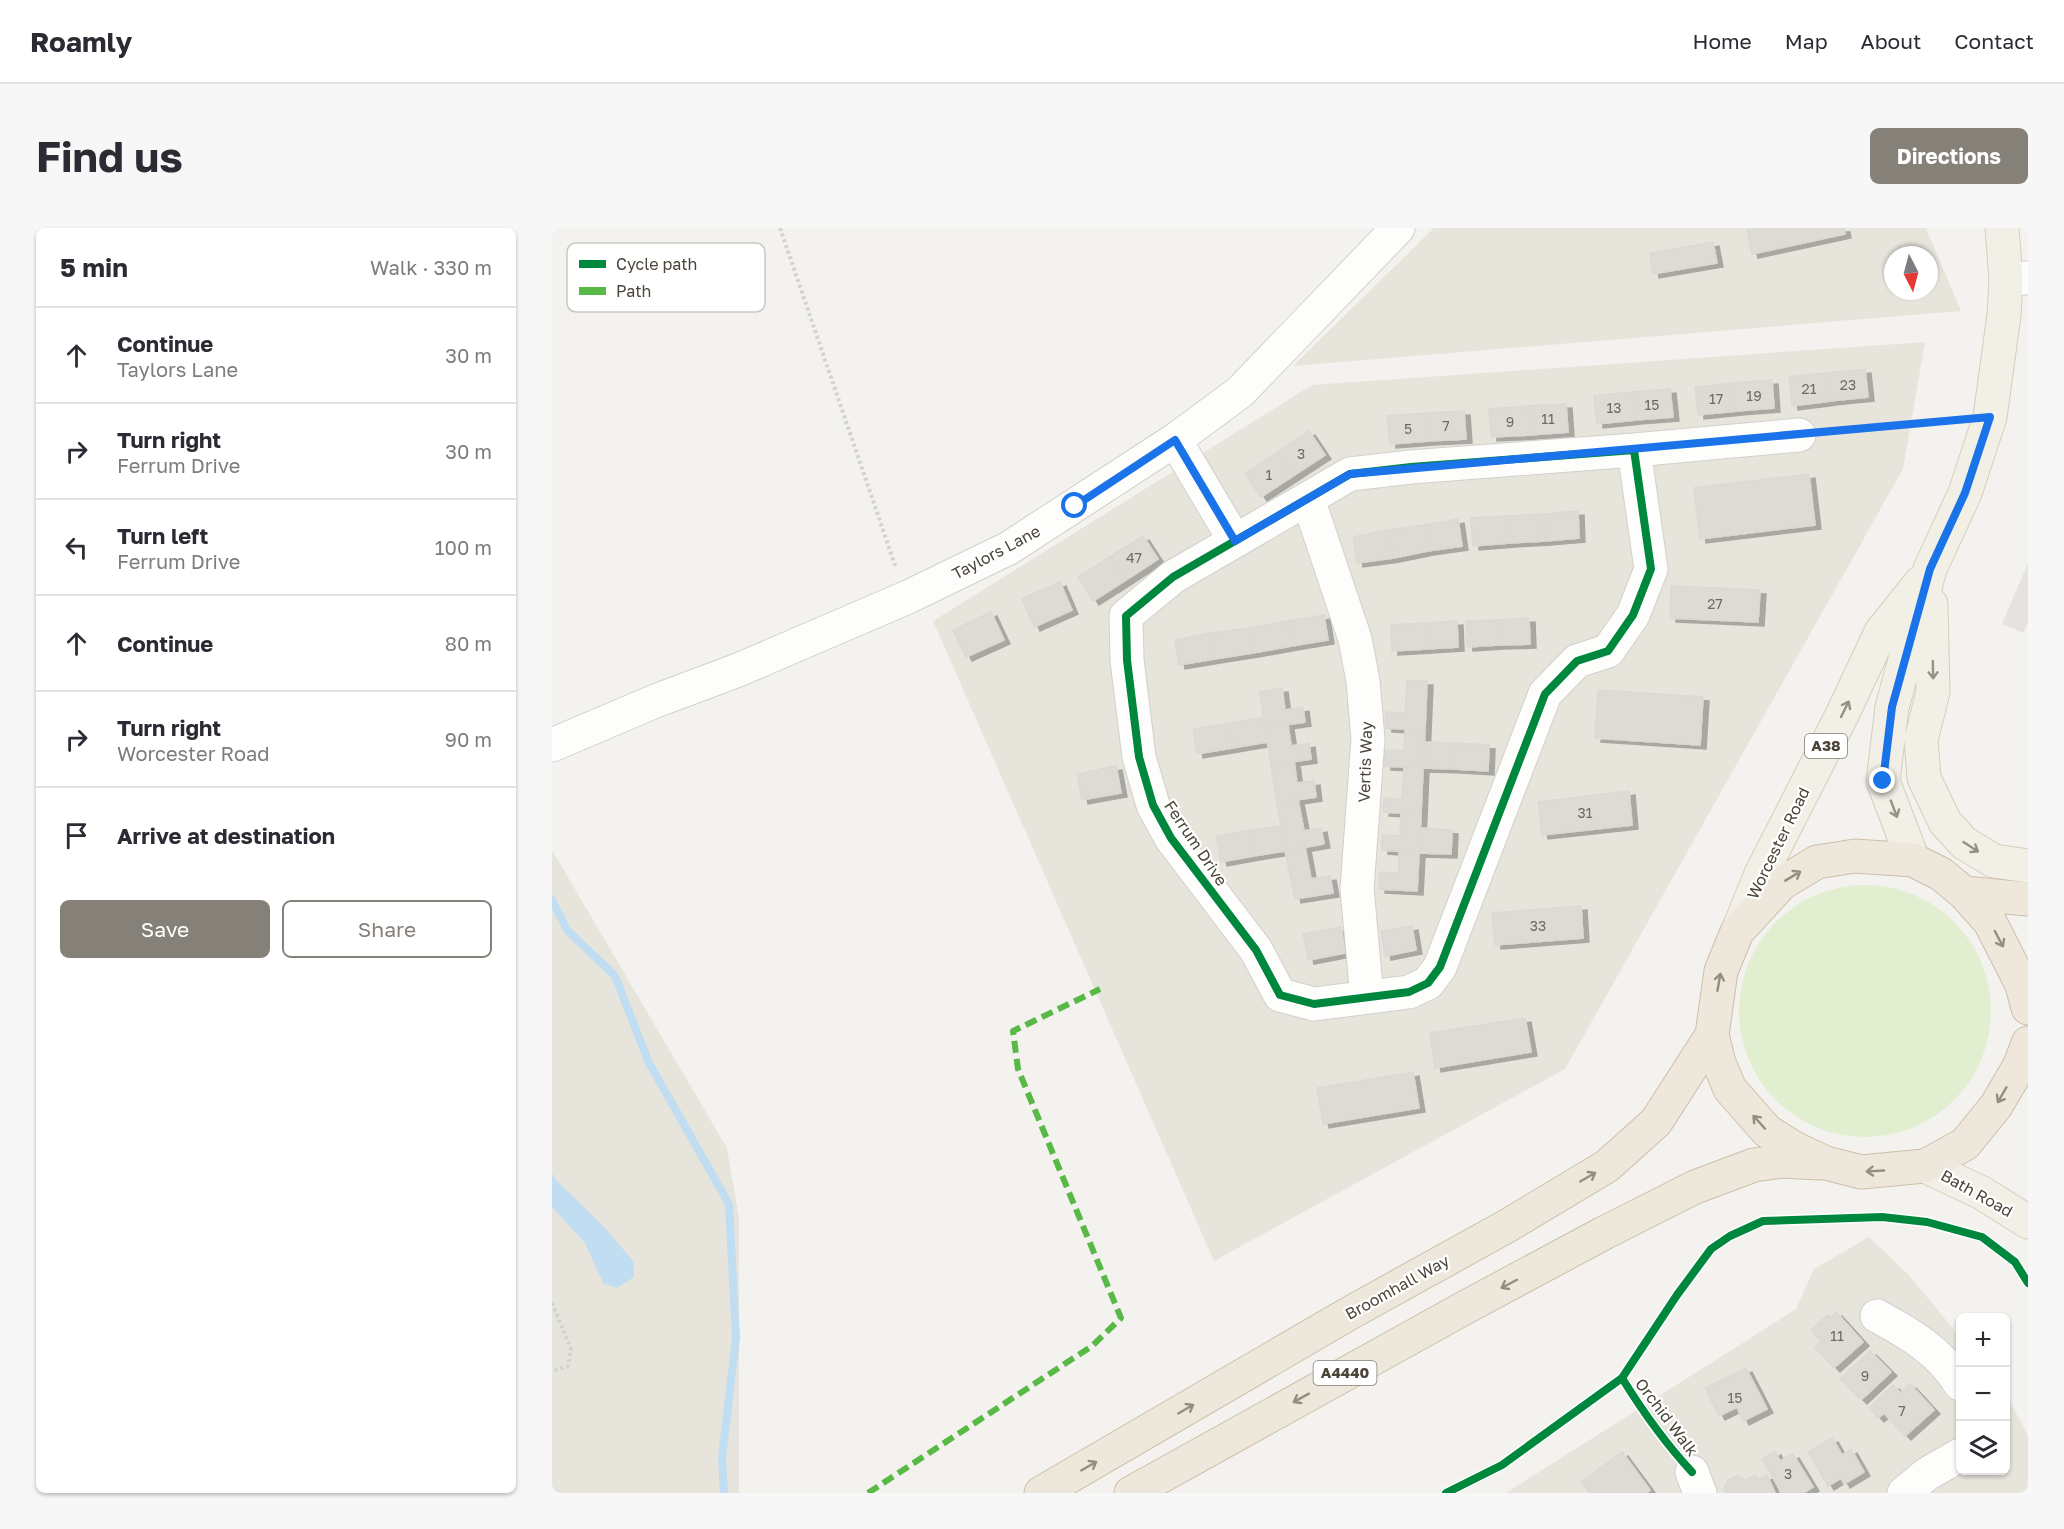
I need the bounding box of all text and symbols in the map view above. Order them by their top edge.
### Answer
text: Roamly [30,25,132,58]
text: Home [1692,28,1752,54]
text: Map [1785,28,1828,54]
text: About [1861,28,1921,54]
text: Contact [1954,28,2034,54]
button: Directions [1870,128,2028,184]
text: Find us [36,131,183,181]
legend [567,243,765,312]
north arrow [1884,246,1938,300]
text: 5 min [60,252,128,283]
text: Cycle path [616,254,697,274]
text: Walk · 330 m [370,255,492,279]
text: Path [616,281,651,301]
text: Continue [117,330,213,357]
icon: ahead [60,339,93,372]
text: 30 m [445,343,492,367]
text: Taylors Lane [117,357,238,381]
house number: 23 [1840,376,1856,393]
house number: 21 [1802,380,1817,397]
house number: 19 [1746,387,1762,404]
house number: 17 [1709,390,1723,407]
house number: 15 [1645,396,1659,413]
house number: 13 [1607,399,1621,416]
house number: 11 [1541,410,1555,427]
house number: 9 [1506,413,1514,430]
house number: 7 [1442,417,1450,434]
house number: 5 [1404,420,1412,437]
text: Turn right [117,426,221,453]
icon: right [60,435,93,468]
text: 30 m [445,439,492,463]
house number: 3 [1297,445,1305,462]
text: Ferrum Drive [117,453,240,477]
house number: 1 [1266,466,1273,483]
route start [1061,492,1087,518]
street label: Taylors Lane [949,520,1043,584]
text: Turn left [117,522,208,549]
icon: left [60,531,93,564]
text: 100 m [435,535,492,559]
text: Ferrum Drive [117,549,240,573]
house number: 47 [1126,549,1142,566]
house number: 27 [1707,595,1723,612]
icon: ahead [60,627,93,660]
text: Continue [117,630,213,657]
text: 80 m [445,631,492,655]
one-way arrow [1927,659,1939,679]
one-way arrow [1839,701,1851,719]
text: Turn right [117,714,221,741]
street label: Vertis Way [1354,721,1376,803]
icon: right [60,723,93,756]
text: 90 m [445,727,492,751]
road number: A38 [1805,734,1847,758]
text: Worcester Road [117,741,270,765]
route end [1869,767,1895,793]
street label: Worcester Road [1742,784,1814,902]
street label: Ferrum Drive [1160,797,1232,889]
one-way arrow [1889,799,1900,818]
house number: 31 [1578,804,1593,821]
icon: arrive [60,819,93,852]
text: Arrive at destination [117,822,335,849]
one-way arrow [1962,841,1979,853]
one-way arrow [1784,870,1801,882]
button: Save [60,900,270,958]
button: Share [282,900,492,958]
house number: 33 [1530,917,1546,934]
one-way arrow [1994,930,2005,948]
one-way arrow [1714,973,1725,992]
one-way arrow [1996,1086,2008,1103]
one-way arrow [1752,1115,1766,1130]
one-way arrow [1866,1165,1886,1176]
street label: Bath Road [1938,1165,2016,1221]
one-way arrow [1579,1171,1596,1183]
street label: Broomhall Way [1342,1250,1452,1324]
one-way arrow [1500,1279,1518,1290]
map controls [1956,1313,2010,1475]
button: + [1956,1313,2010,1367]
house number: 11 [1830,1327,1844,1344]
road number: A4440 [1314,1361,1376,1385]
house number: 9 [1861,1367,1869,1384]
button: − [1956,1367,2010,1421]
street label: Orchid Walk [1631,1374,1703,1460]
house number: 15 [1728,1389,1742,1406]
one-way arrow [1293,1392,1310,1404]
house number: 7 [1898,1402,1906,1419]
one-way arrow [1177,1403,1194,1415]
button: layers [1956,1421,2010,1475]
one-way arrow [1080,1460,1097,1472]
house number: 3 [1784,1465,1792,1482]

